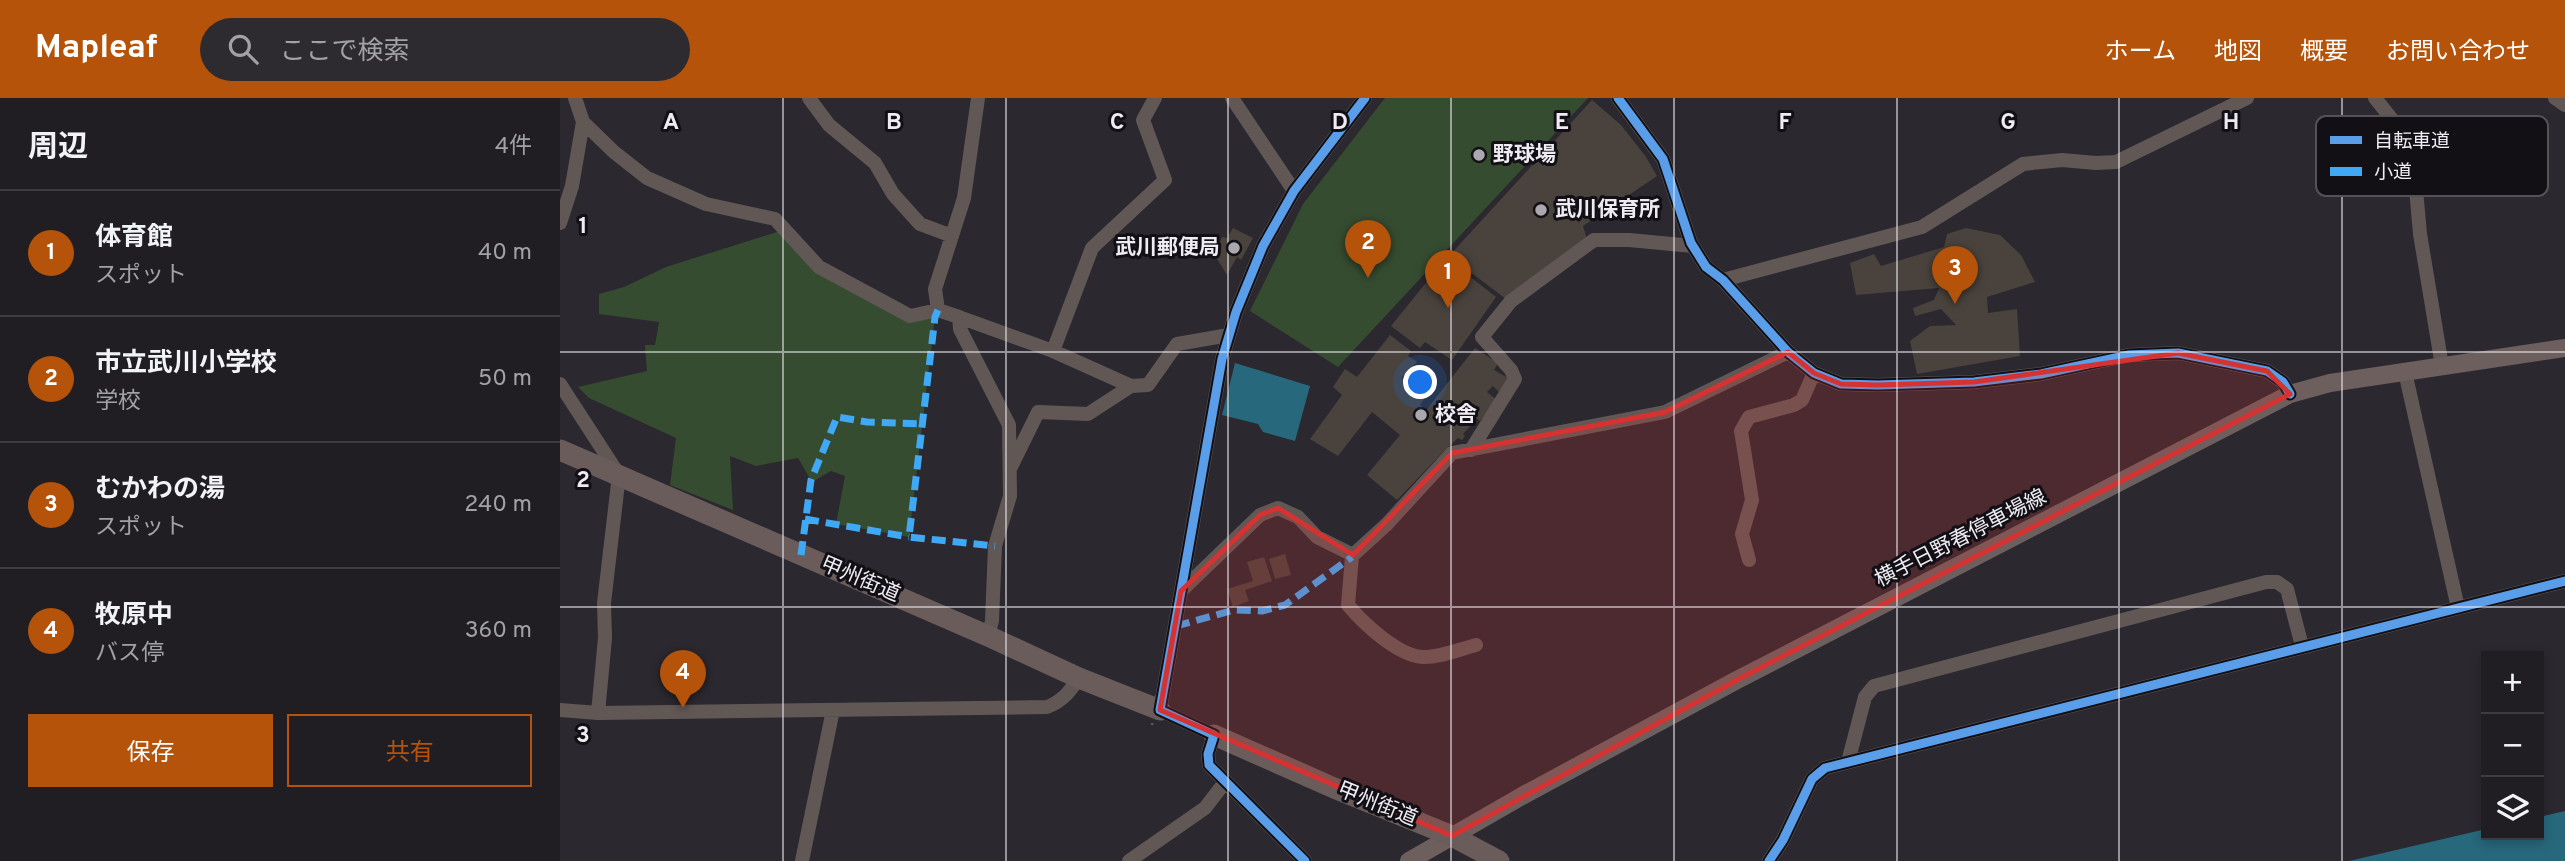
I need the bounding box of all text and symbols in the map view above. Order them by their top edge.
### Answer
search box [200,18,690,81]
text: Mapleaf [35,28,158,70]
icon: search [224,30,262,68]
text: ここで検索 [280,36,410,69]
text: ホーム [2105,38,2176,68]
text: 地図 [2214,38,2262,68]
text: 概要 [2300,38,2348,68]
text: お問い合わせ [2386,38,2530,68]
text: A [663,109,679,138]
text: B [886,109,902,138]
text: C [1110,109,1124,138]
text: D [1332,109,1348,138]
text: E [1555,109,1569,138]
text: F [1778,109,1792,138]
text: G [2000,109,2016,138]
text: H [2223,109,2239,138]
legend [2316,116,2548,196]
text: 周辺 [28,130,88,167]
text: 自転車道 [2374,130,2450,154]
text: 4件 [495,133,532,162]
place label: 野球場 [1493,142,1556,169]
marker: 野球場 [1471,147,1487,163]
text: 小道 [2374,161,2412,185]
place label: 武川保育所 [1555,197,1660,224]
marker: 武川保育所 [1533,202,1549,218]
text: 1 [578,213,588,242]
pin: 2 [1345,220,1391,278]
text: 体育館 [95,222,173,255]
place label: 武川郵便局 [1115,235,1220,262]
text: 1 [46,239,56,268]
text: 40 m [478,239,532,268]
marker: 武川郵便局 [1226,240,1242,256]
pin: 3 [1932,246,1978,304]
pin: 1 [1425,250,1471,308]
text: スポット [95,262,187,291]
text: 市立武川小学校 [95,348,277,381]
text: 2 [44,365,58,394]
text: 50 m [478,365,532,394]
your location [1403,365,1437,399]
text: 学校 [95,388,141,417]
place label: 校舎 [1435,402,1477,429]
marker: 校舎 [1413,407,1429,423]
text: 2 [576,467,590,496]
text: むかわの湯 [95,474,225,507]
street label: 横手日野春停車場線 [1871,484,2051,594]
text: 3 [44,491,58,520]
text: 240 m [464,491,532,520]
text: スポット [95,514,187,543]
street label: 甲州街道 [816,551,904,609]
text: 牧原中 [95,600,173,633]
text: 4 [44,617,58,646]
text: 360 m [465,617,532,646]
text: バス停 [95,640,164,669]
pin: 4 [660,650,706,708]
map controls [2481,651,2544,840]
button: + [2481,651,2544,714]
button: 保存 [28,714,273,787]
button: 共有 [287,714,532,787]
button: − [2481,714,2544,777]
text: 3 [576,722,590,751]
street label: 甲州街道 [1333,777,1421,833]
button: layers [2481,777,2544,840]

